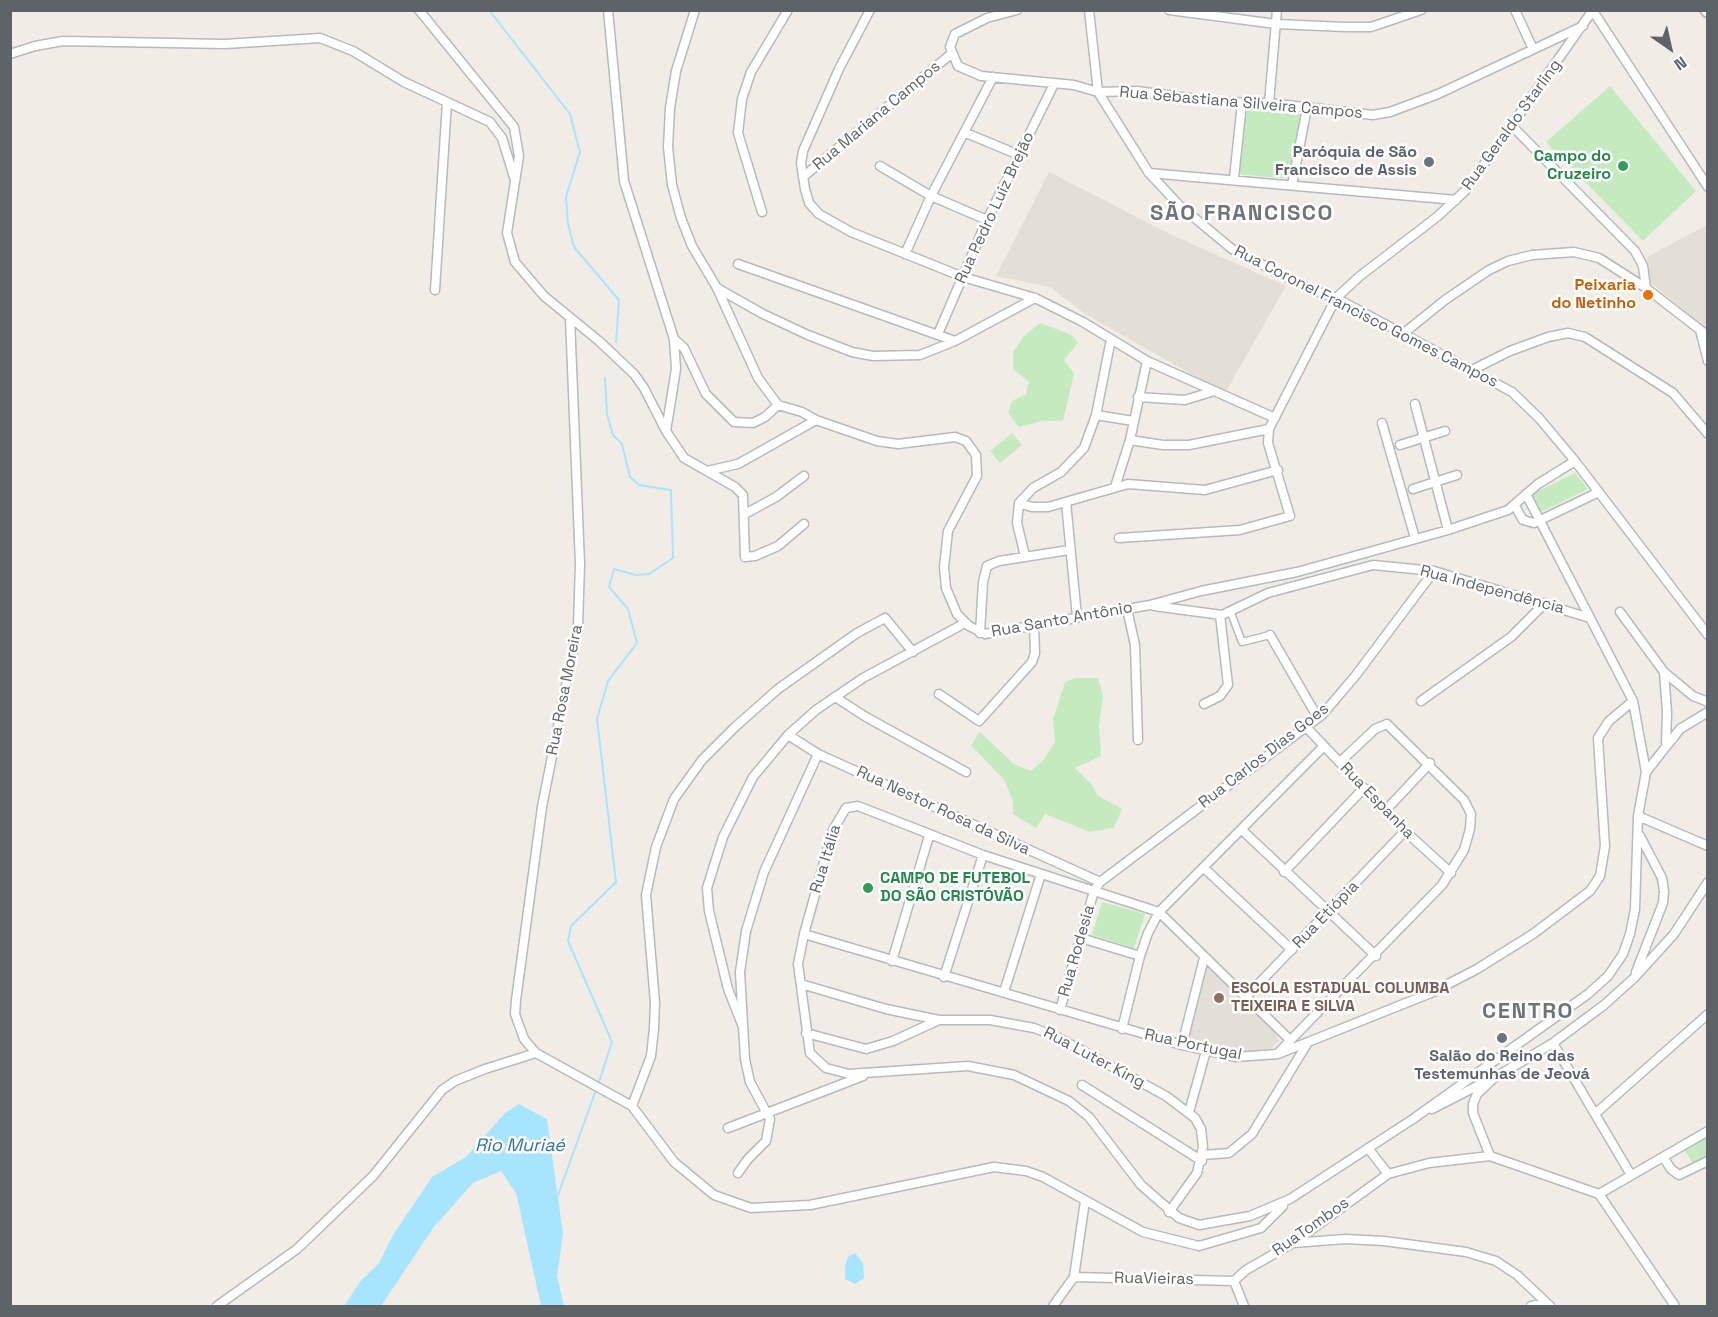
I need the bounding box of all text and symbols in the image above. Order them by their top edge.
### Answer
north arrow [1640,18,1700,78]
text: N [1670,52,1691,75]
street label: Rua Geraldo Starling [1458,56,1566,194]
street label: Rua Mariana Campos [809,57,945,175]
street label: Rua Sebastiana Silveira Campos [1119,83,1363,123]
street label: Rua Pedro Luiz Brejão [951,129,1039,287]
place label: Paróquia de São Francisco de Assis [1275,143,1417,181]
place label: Campo do Cruzeiro [1534,147,1611,185]
marker: Paróquia de São Francisco de Assis [1422,155,1436,169]
marker: Campo do Cruzeiro [1616,159,1630,173]
district label: SÃO FRANCISCO [1150,201,1334,227]
street label: Rua Coronel Francisco Gomes Campos [1231,242,1501,392]
place label: Peixaria do Netinho [1551,276,1636,314]
marker: Peixaria do Netinho [1641,288,1655,302]
street label: Rua Independência [1418,562,1566,618]
street label: Rua Santo Antônio [990,598,1134,642]
street label: Rua Rosa Moreira [543,623,587,757]
street label: Rua Carlos Dias Goes [1195,699,1333,813]
street label: Rua Espanha [1336,759,1418,843]
street label: Rua Nestor Rosa da Silva [853,762,1033,860]
street label: Rua Itália [806,822,846,896]
place label: CAMPO DE FUTEBOL DO SÃO CRISTÓVÃO [880,869,1030,907]
street label: Rua Etiópia [1289,877,1363,953]
marker: CAMPO DE FUTEBOL DO SÃO CRISTÓVÃO [861,881,875,895]
street label: Rua Rodesia [1055,903,1099,999]
place label: ESCOLA ESTADUAL COLUMBA TEIXEIRA E SILVA [1231,979,1449,1017]
marker: ESCOLA ESTADUAL COLUMBA TEIXEIRA E SILVA [1212,991,1226,1005]
district label: CENTRO [1482,999,1574,1025]
street label: Rua Luter King [1040,1023,1148,1093]
street label: Rua Portugal [1143,1025,1243,1065]
marker: Salão do Reino das Testemunhas de Jeová [1495,1031,1509,1045]
place label: Salão do Reino das Testemunhas de Jeová [1414,1047,1590,1085]
water label: Rio Muriaé [475,1135,565,1157]
street label: RuaTombos [1269,1194,1353,1260]
street label: RuaVieiras [1114,1269,1194,1289]

